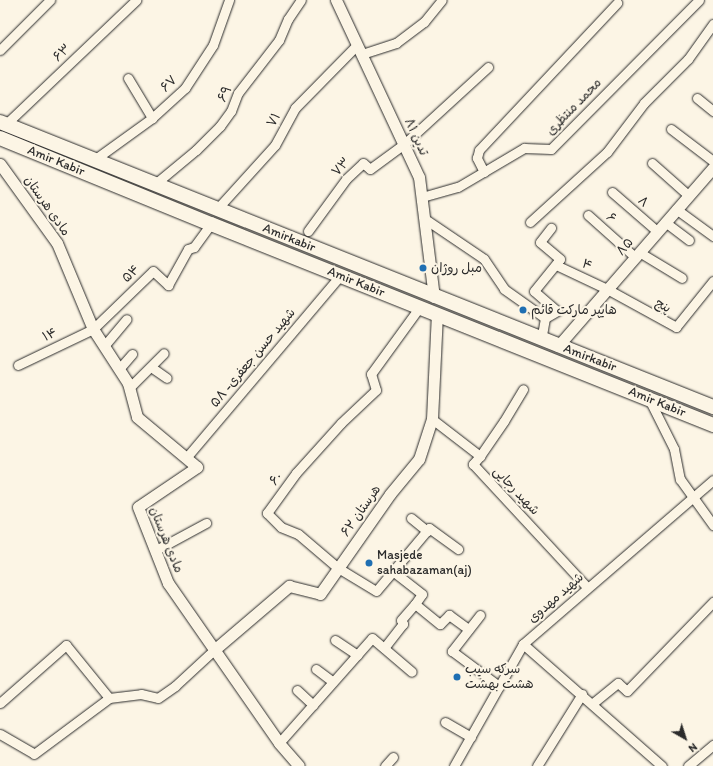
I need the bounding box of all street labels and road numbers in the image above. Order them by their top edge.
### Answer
street label: ۶۳ [50,41,74,65]
street label: ۶۷ [157,72,181,96]
street label: محمد منتظری [543,75,605,139]
street label: ۶۹ [214,83,236,105]
street label: ۷۱ [264,110,284,130]
street label: تدین ۸۱ [401,116,431,158]
street label: Amir Kabir [25,142,87,180]
street label: ۷۳ [329,154,353,180]
street label: مادی هرستان [21,173,73,239]
street label: ۸ [634,193,652,211]
street label: ۶ [603,210,619,226]
street label: Amirkabir [260,220,318,256]
street label: ۸۵ [613,235,637,259]
street label: ۴ [579,256,595,274]
street label: ۵۴ [119,262,143,286]
street label: Amir Kabir [325,263,387,301]
street label: پنج [652,295,674,317]
street label: شهید حسن جعفری- ۵۸ [207,305,299,411]
street label: ۱۴ [40,325,60,345]
street label: Amirkabir [561,341,619,375]
street label: Amir Kabir [626,383,688,421]
street label: شهید رجایی [490,464,542,518]
street label: ۶۰ [266,469,286,489]
street label: هرستان ۶۲ [338,482,384,540]
street label: مادی هرستان [146,505,186,575]
street label: شهید مهدوی [525,570,587,626]

